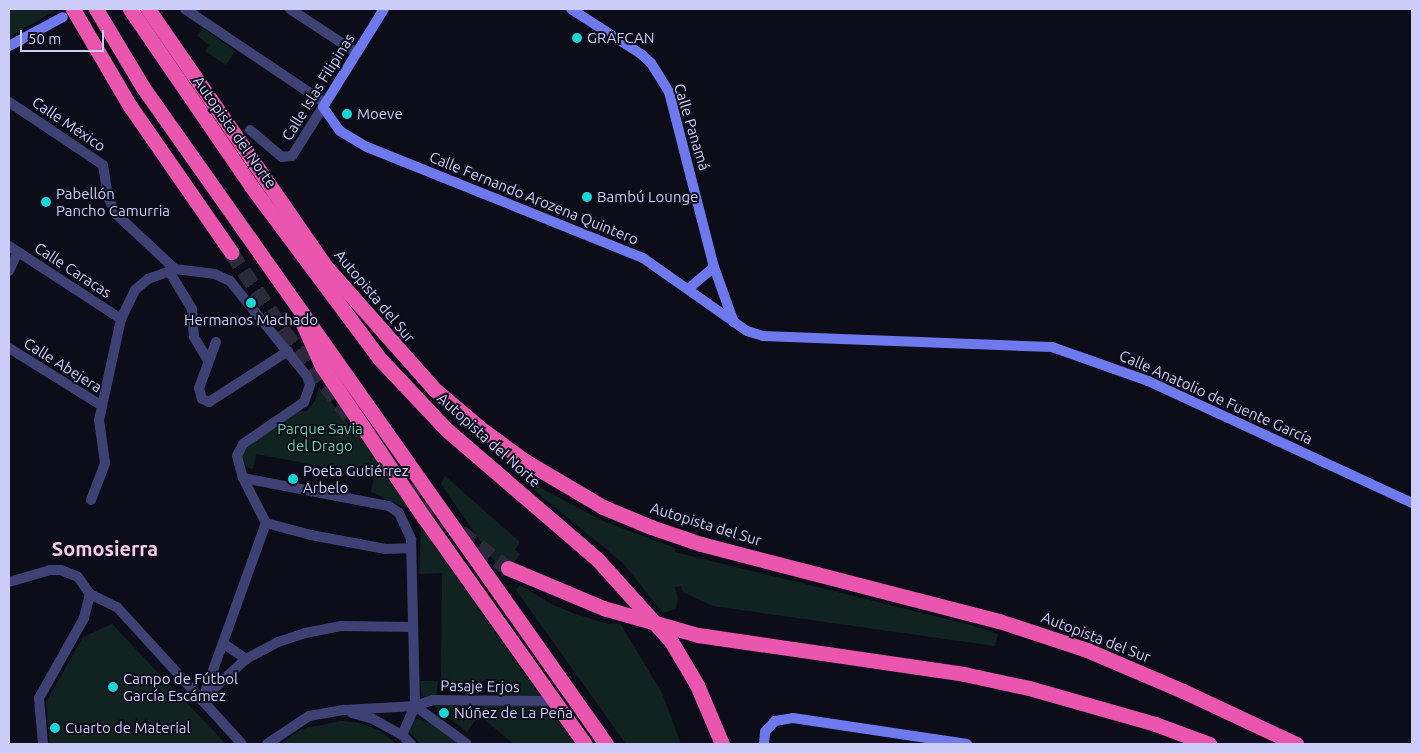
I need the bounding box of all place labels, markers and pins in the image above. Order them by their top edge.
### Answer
place label: GRAFCAN [587,29,654,47]
marker: GRAFCAN [571,32,583,44]
place label: Moeve [357,105,403,123]
marker: Moeve [341,108,353,120]
place label: Pabellón Pancho Camurria [56,184,170,219]
place label: Bambú Lounge [597,188,698,206]
marker: Bambú Lounge [581,191,593,203]
marker: Pabellón Pancho Camurria [40,196,52,208]
marker: Hermanos Machado [245,297,257,309]
place label: Hermanos Machado [184,311,318,329]
place label: Poeta Gutiérrez Arbelo [303,461,409,496]
marker: Poeta Gutiérrez Arbelo [287,473,299,485]
place label: Campo de Fútbol García Escámez [123,669,238,704]
marker: Campo de Fútbol García Escámez [107,681,119,693]
place label: Núñez de La Peña [454,704,573,722]
marker: Núñez de La Peña [438,707,450,719]
place label: Cuarto de Material [65,719,190,737]
marker: Cuarto de Material [49,722,61,734]

